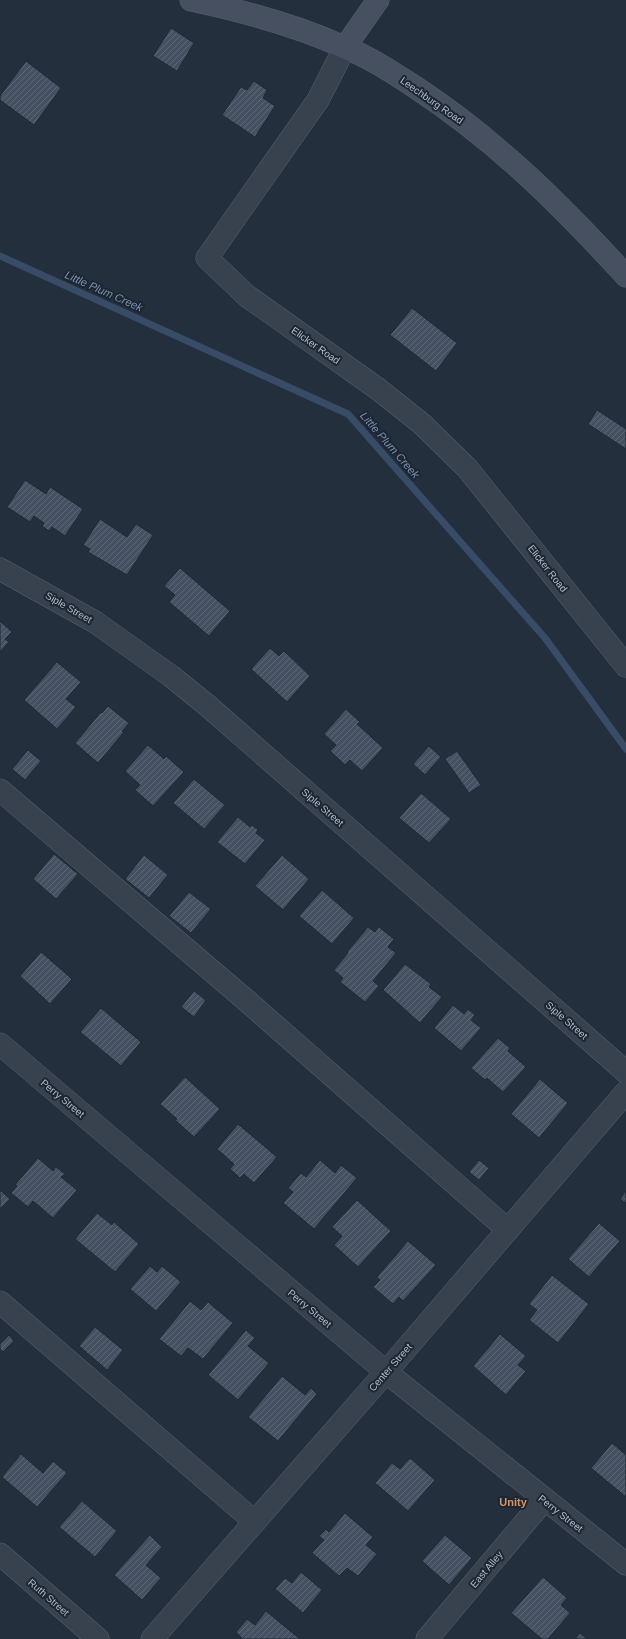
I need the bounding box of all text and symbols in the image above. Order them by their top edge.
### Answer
street label: Leechburg Road [398,75,465,126]
water label: Little Plum Creek [63,268,145,314]
street label: Elicker Road [289,325,342,366]
water label: Little Plum Creek [358,409,422,481]
street label: Elicker Road [526,543,569,594]
street label: Siple Street [44,590,94,625]
street label: Siple Street [300,786,346,829]
street label: Siple Street [544,999,590,1042]
street label: Perry Street [39,1077,87,1120]
street label: Perry Street [286,1287,334,1330]
street label: Center Street [367,1341,414,1393]
street label: Perry Street [536,1493,585,1534]
district label: Unity [499,1496,528,1508]
street label: East Alley [468,1549,505,1590]
street label: Ruth Street [26,1577,72,1618]

